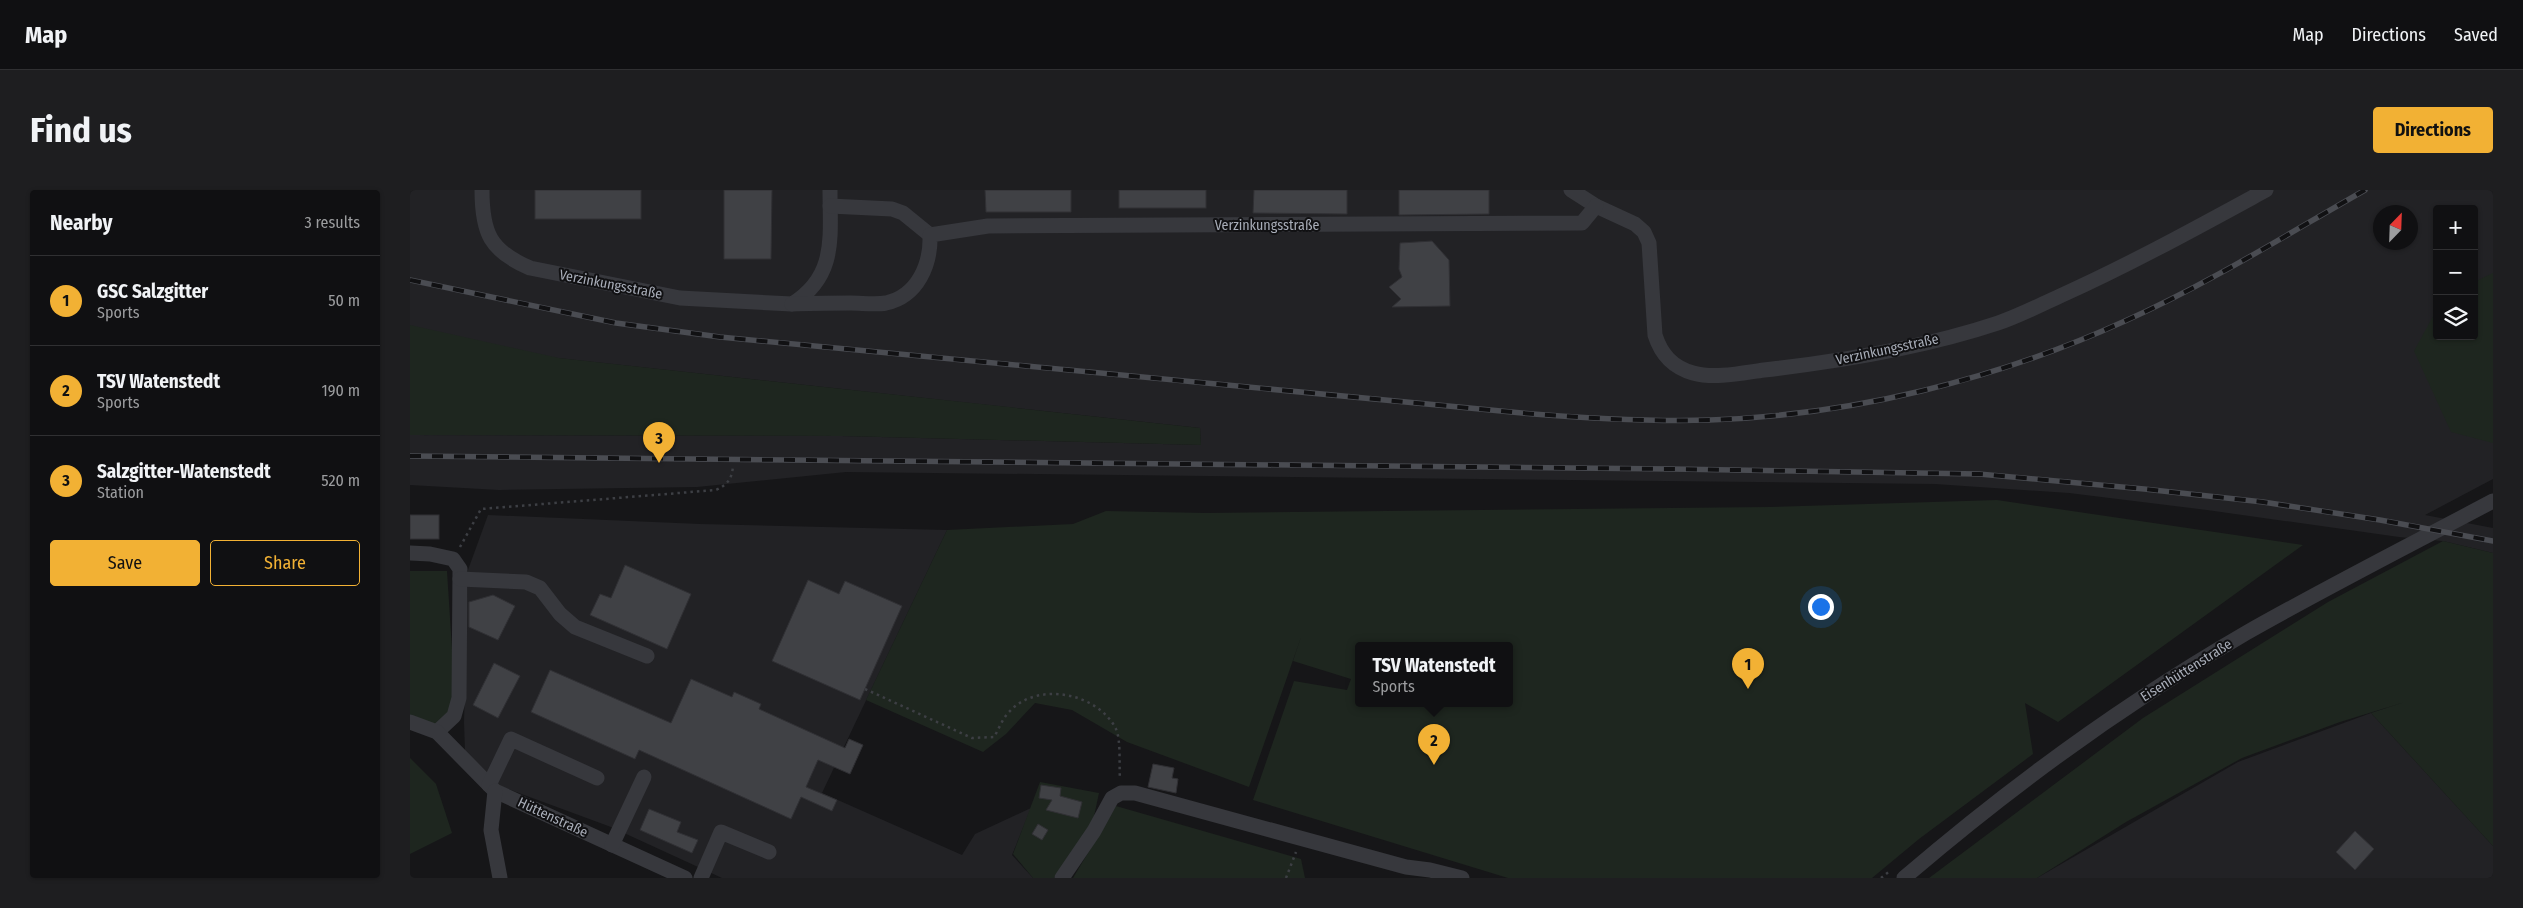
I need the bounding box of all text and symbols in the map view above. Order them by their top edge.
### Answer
text: Map [25,21,67,49]
text: Map [2292,24,2324,46]
text: Directions [2352,24,2426,46]
text: Saved [2454,24,2498,46]
button: Directions [2373,107,2493,153]
text: Find us [30,109,132,151]
north arrow [2373,205,2418,250]
map controls [2433,205,2478,340]
button: + [2433,205,2478,250]
text: Nearby [50,210,112,236]
text: 3 results [304,213,360,232]
street label: Verzinkungsstraße [1215,217,1319,234]
button: − [2433,250,2478,295]
street label: Verzinkungsstraße [558,266,664,303]
text: GSC Salzgitter [97,280,208,303]
text: 1 [63,291,69,310]
text: 50 m [328,291,360,310]
button: layers [2433,295,2478,340]
text: Sports [97,303,140,322]
street label: Verzinkungsstraße [1834,330,1940,369]
text: TSV Watenstedt [97,370,220,393]
text: 2 [62,381,70,400]
text: 190 m [322,381,360,400]
text: Sports [97,393,140,412]
pin: 3 [643,422,675,463]
text: Salzgitter-Watenstedt [97,460,271,483]
text: 3 [62,471,70,490]
text: 520 m [321,471,360,490]
text: Station [97,483,144,502]
button: Save [50,540,200,586]
button: Share [210,540,360,586]
your location [1808,594,1834,620]
street label: Eisenhüttenstraße [2137,635,2235,705]
popup [1355,642,1513,707]
pin: 1 [1732,648,1764,689]
text: TSV Watenstedt [1372,654,1496,677]
text: Sports [1372,677,1415,696]
pin: 2 [1418,724,1450,765]
street label: Hüttenstraße [515,794,591,841]

